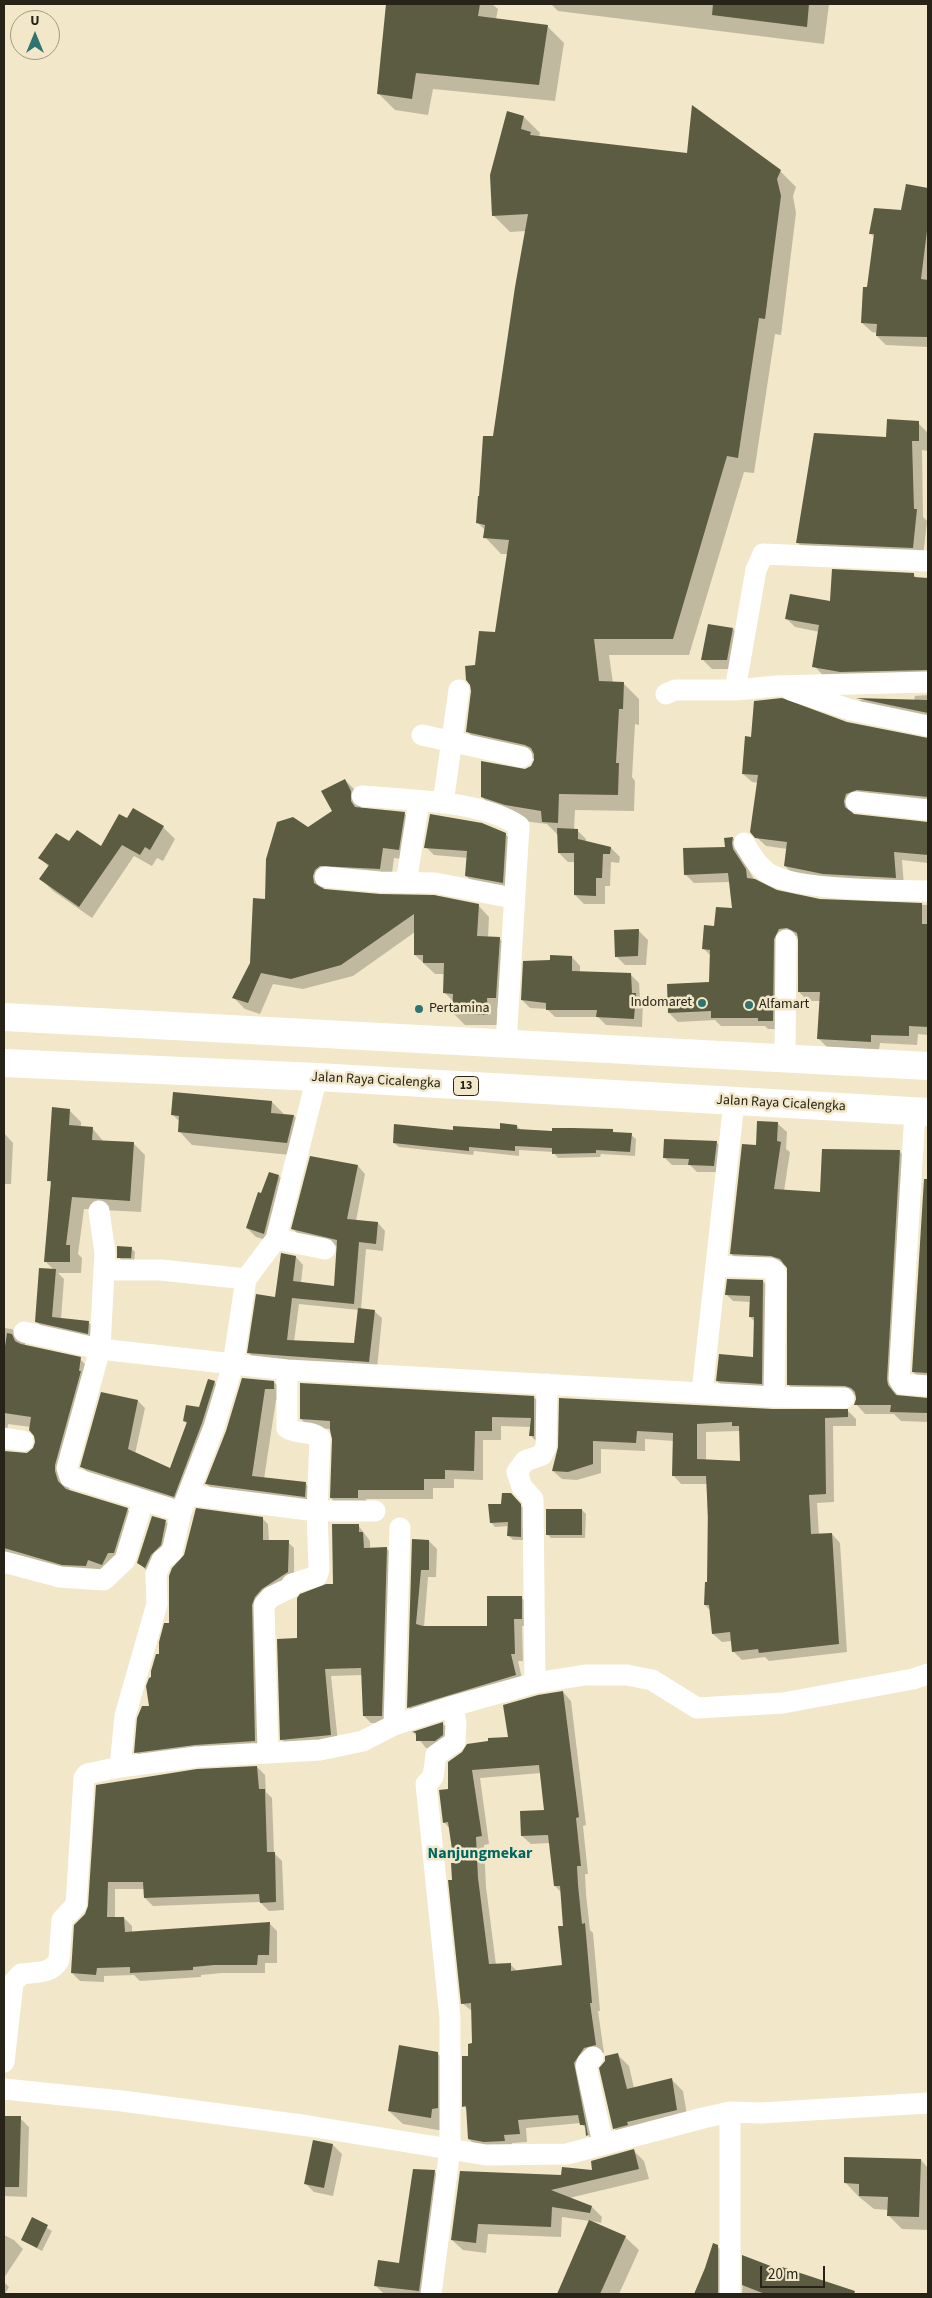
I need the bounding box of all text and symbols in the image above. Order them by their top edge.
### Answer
north arrow [10,10,60,60]
text: U [30,11,40,31]
place label: Indomaret [630,995,692,1011]
marker: Indomaret [696,997,708,1009]
place label: Alfamart [759,997,809,1013]
marker: Alfamart [743,999,755,1011]
place label: Pertamina [429,1001,490,1017]
marker: Pertamina [413,1003,425,1015]
street label: Jalan Raya Cicalengka [311,1069,441,1093]
road number: 13 [454,1076,478,1096]
street label: Jalan Raya Cicalengka [716,1092,846,1116]
district label: Nanjungmekar [428,1844,532,1864]
scale bar [762,2256,827,2288]
text: 20 m [768,2264,798,2285]

